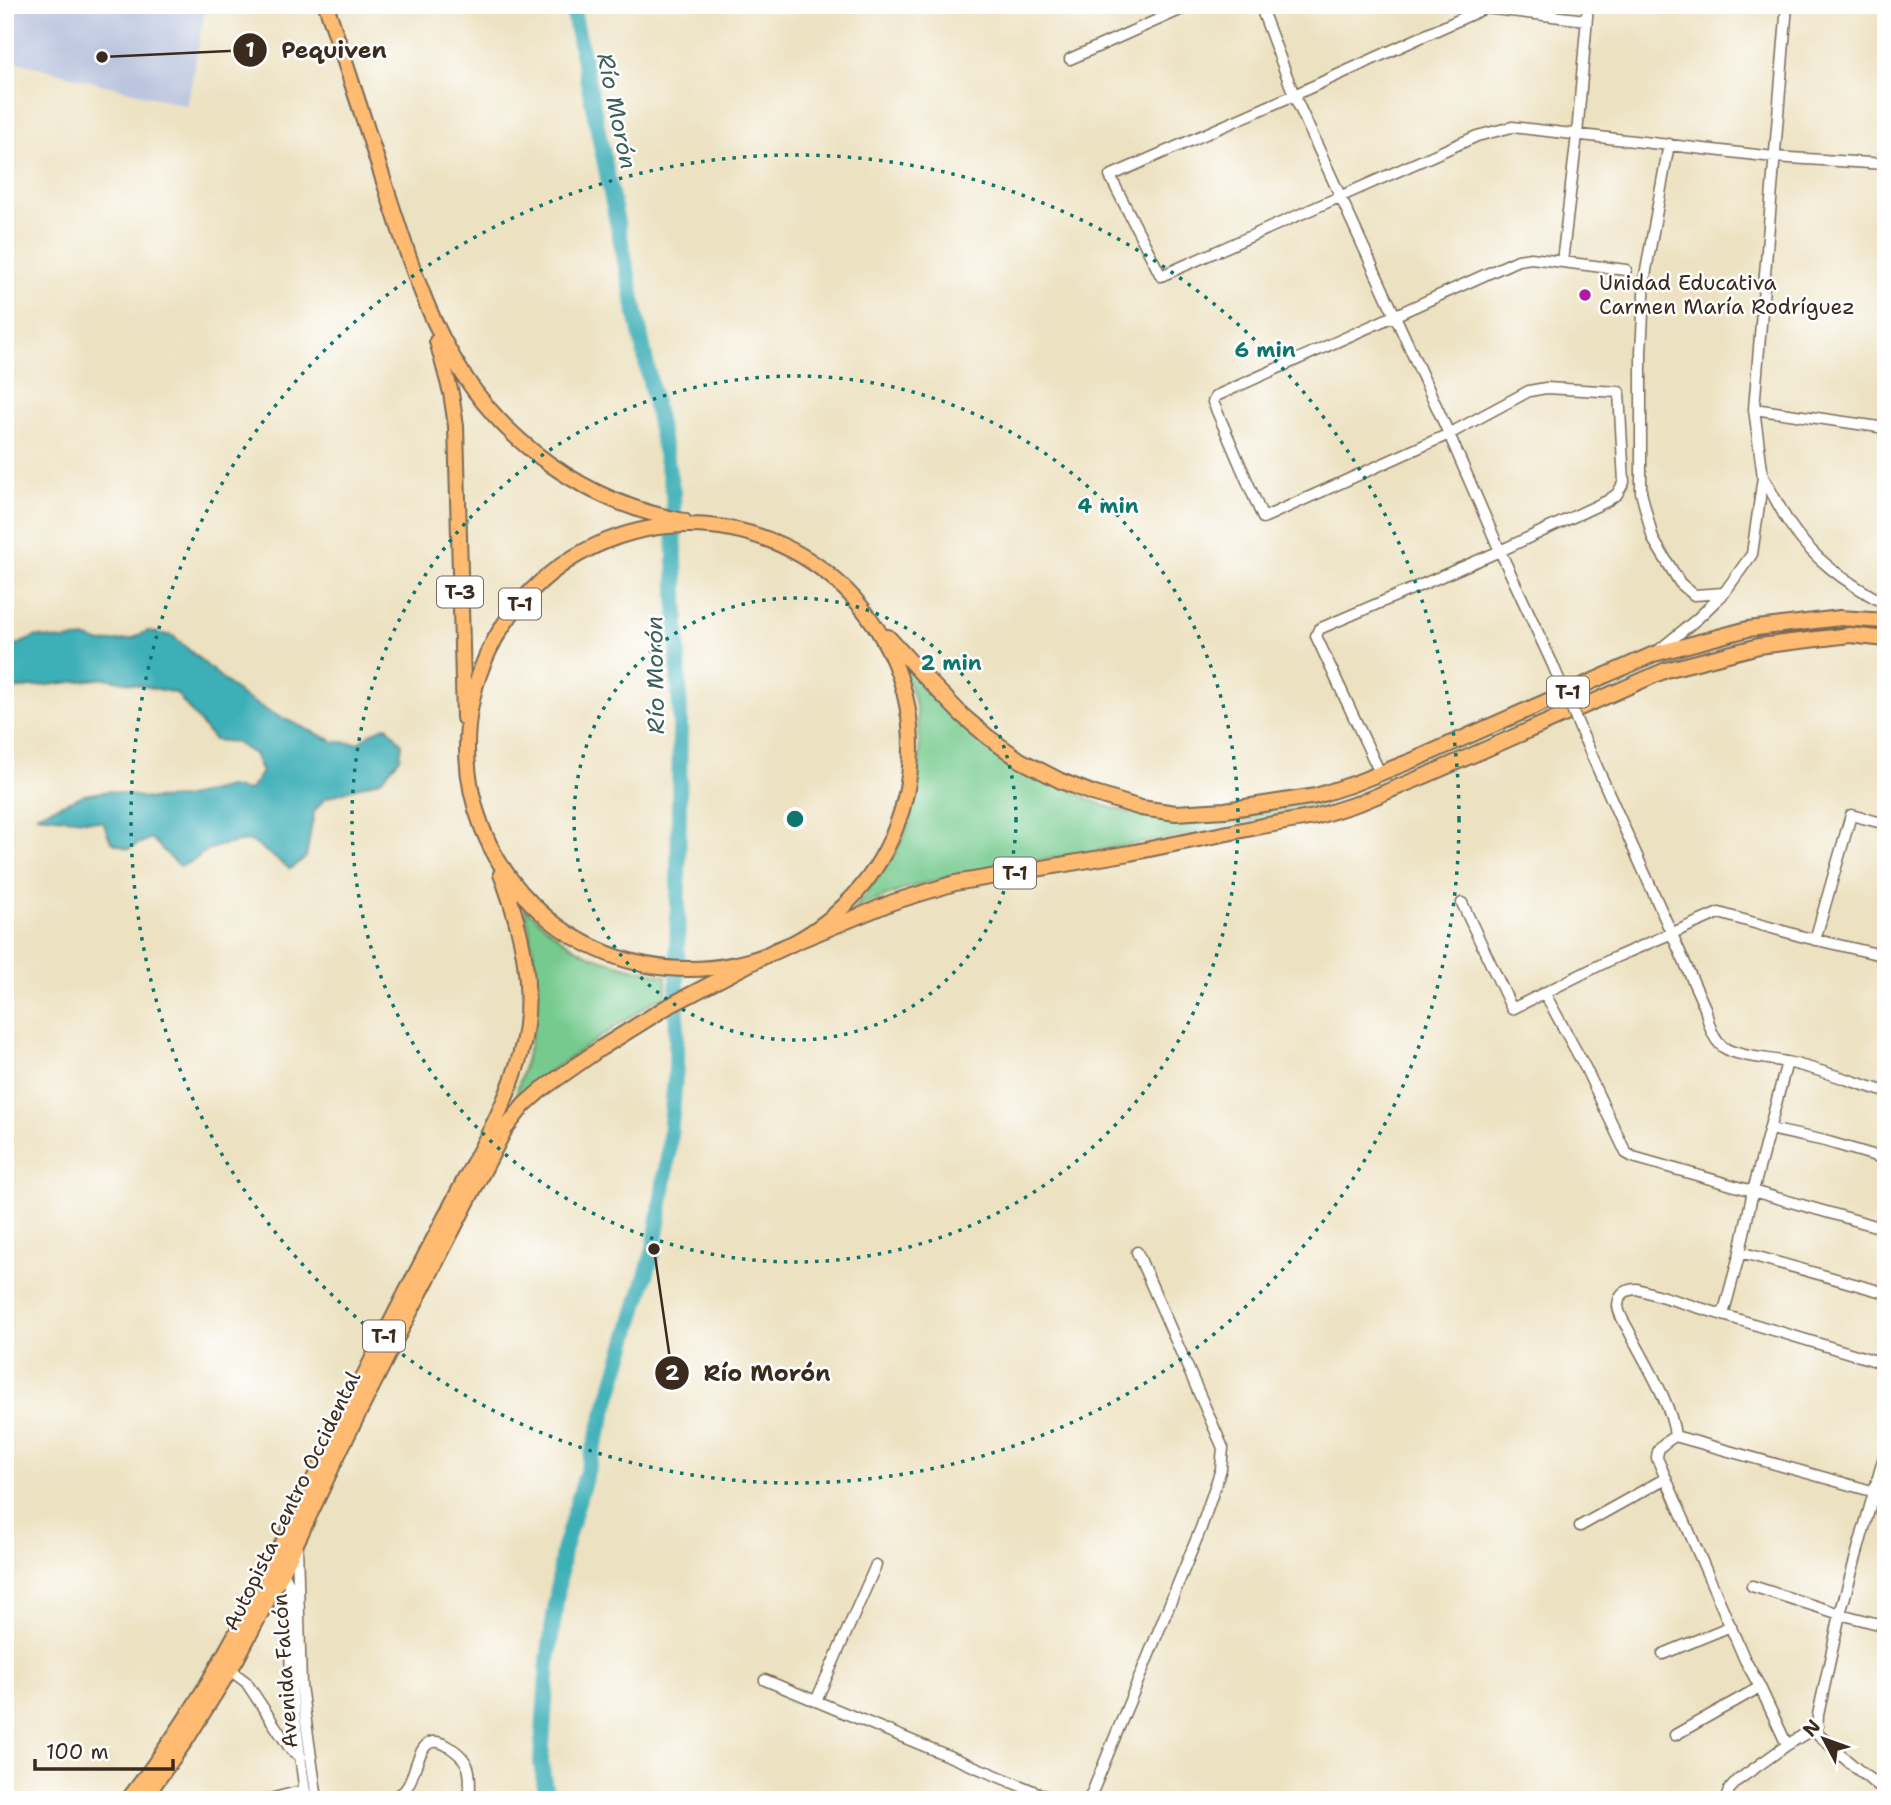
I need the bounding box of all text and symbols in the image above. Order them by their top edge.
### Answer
callout: Pequiven [232,28,401,72]
text: Pequiven [281,35,387,65]
text: 1 [245,36,255,64]
water label: Río Morón [590,50,644,172]
place label: Unidad Educativa Carmen María Rodríguez [1599,269,1855,321]
marker: Unidad Educativa Carmen María Rodríguez [1577,287,1593,303]
text: 6 min [1234,336,1296,364]
text: 4 min [1077,492,1139,520]
road number: T-3 [437,576,483,608]
road number: T-1 [499,589,541,620]
water label: Río Morón [639,616,671,734]
text: 2 min [920,649,982,677]
road number: T-1 [1547,677,1589,708]
centre of rings [783,807,807,831]
road number: T-1 [994,858,1036,888]
road number: T-1 [363,1320,405,1352]
callout: Río Morón [654,1351,844,1395]
text: Río Morón [704,1358,830,1388]
text: 2 [665,1359,680,1387]
street label: Autopista Centro Occidental [217,1366,367,1635]
street label: Avenida Falcón [266,1593,304,1749]
north arrow [1790,1703,1860,1773]
text: N [1797,1714,1826,1742]
scale bar [35,1728,173,1772]
text: 100 m [46,1738,109,1766]

